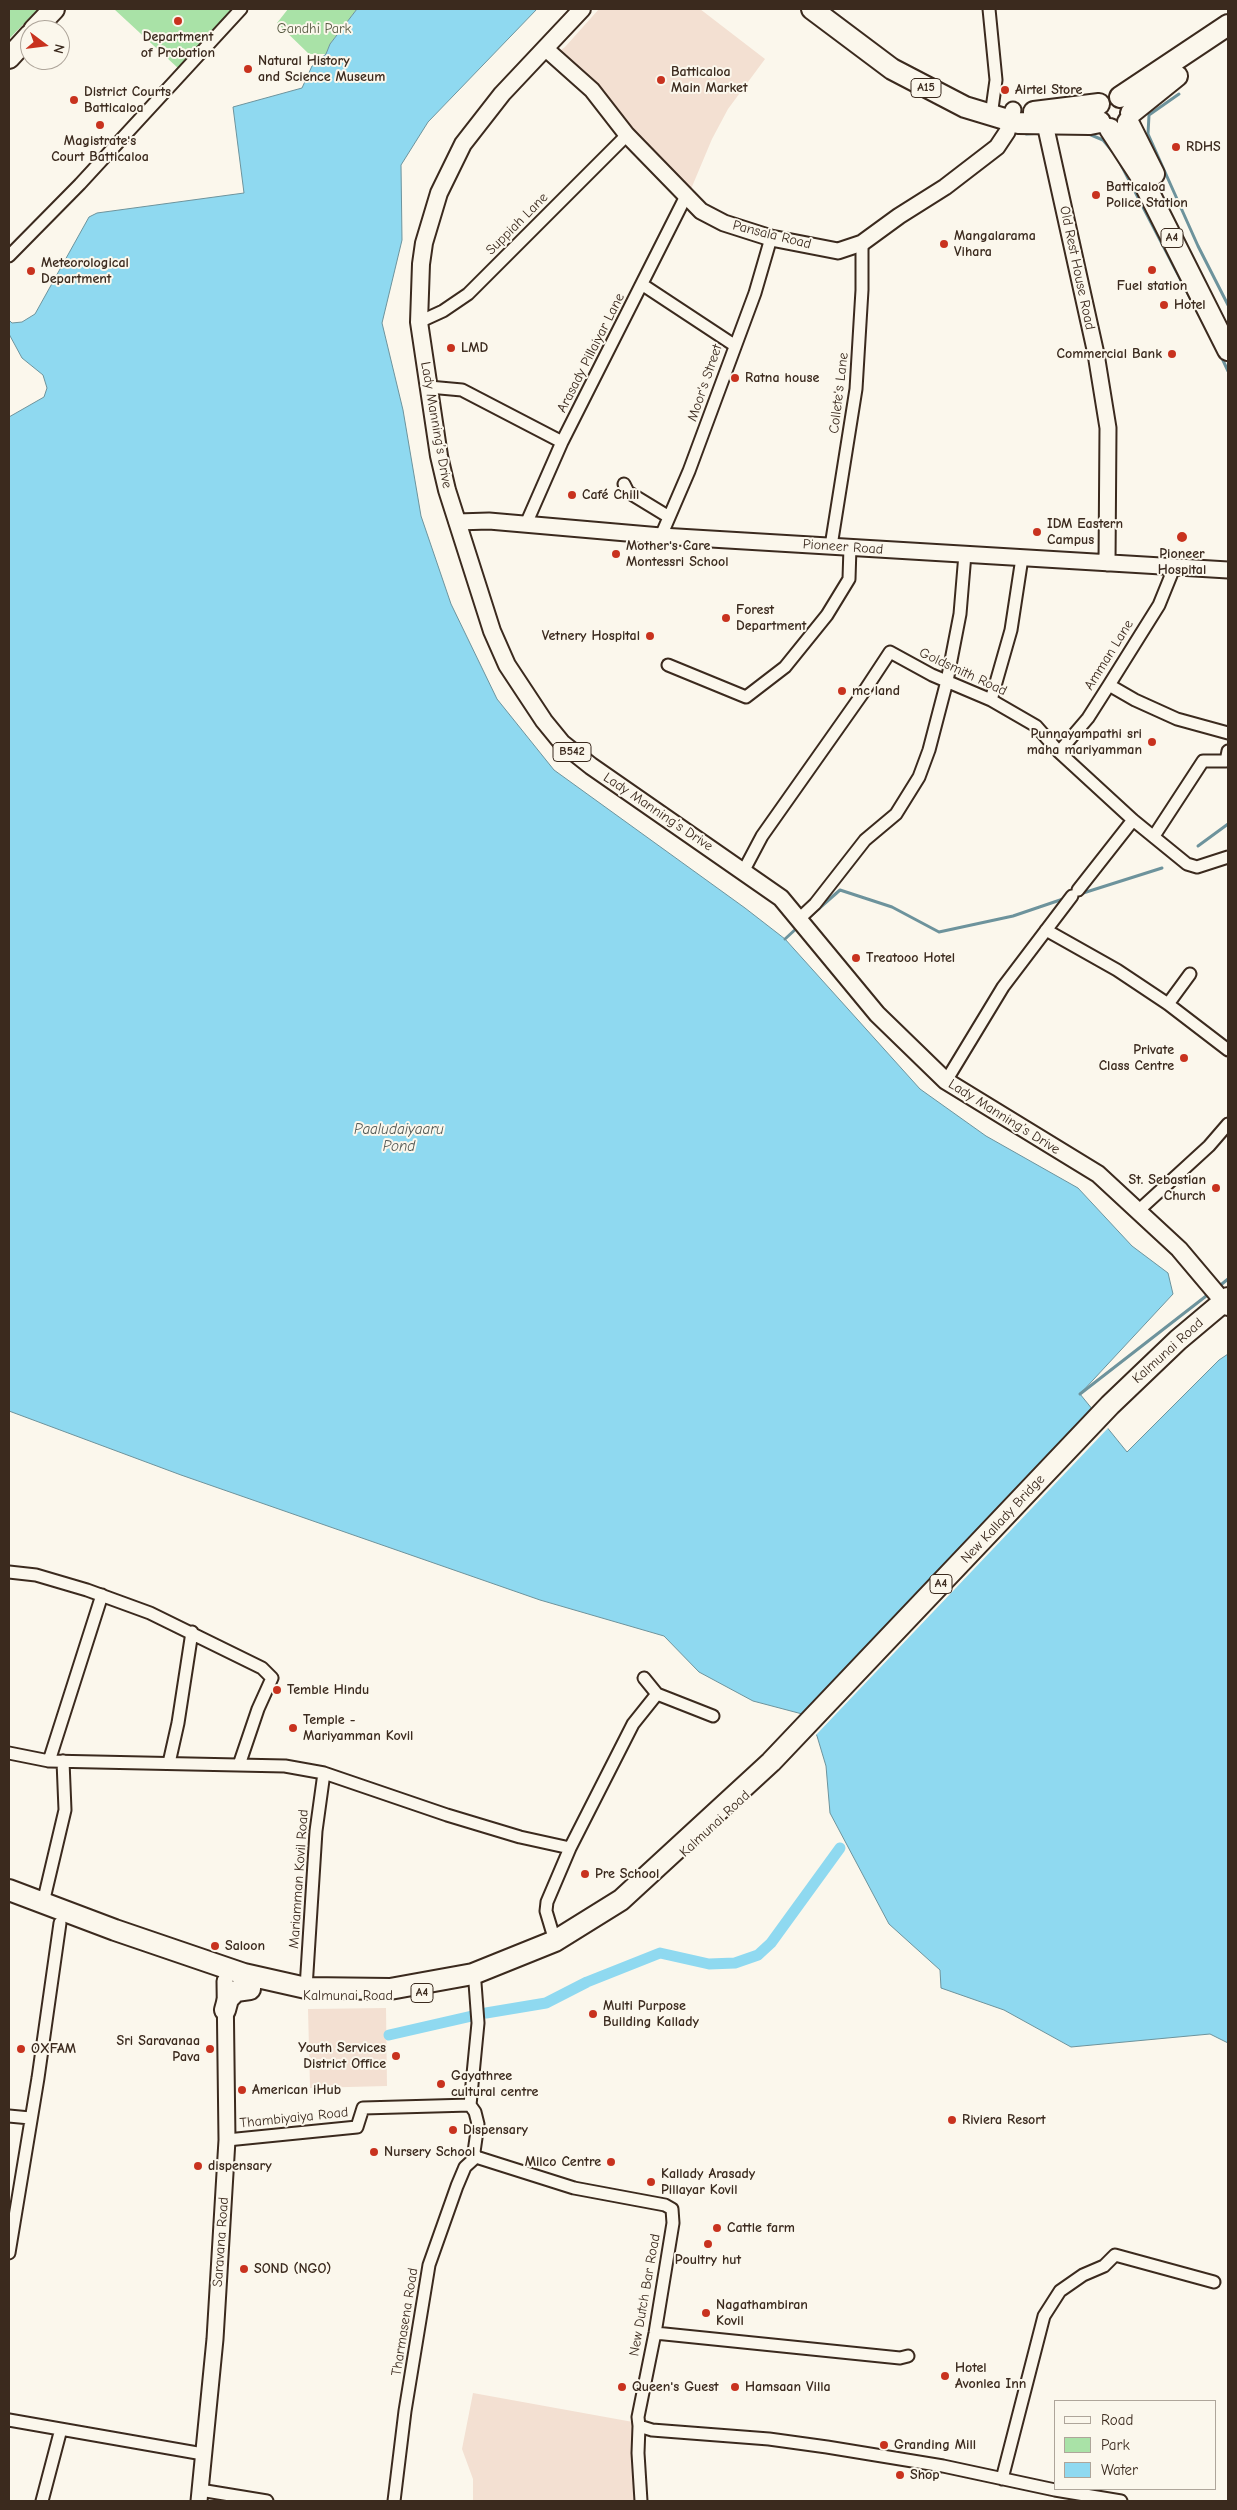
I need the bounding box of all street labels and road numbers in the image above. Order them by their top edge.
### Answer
road number: A15 [911,78,941,98]
street label: Suppiah Lane [482,189,552,259]
street label: Old Rest House Road [1056,205,1098,331]
street label: Pansala Road [731,217,813,253]
road number: A4 [1161,228,1183,248]
street label: Arasady Pillaiyar Lane [554,290,628,416]
street label: Moor's Street [684,342,726,424]
street label: Collete's Lane [826,351,852,435]
street label: Lady Manning’s Drive [417,360,455,490]
street label: Pioneer Road [802,536,884,558]
street label: Amman Lane [1081,617,1137,693]
street label: Goldsmith Road [916,644,1010,700]
road number: B542 [553,742,591,762]
street label: Lady Manning’s Drive [600,769,716,855]
street label: Lady Manning’s Drive [945,1076,1063,1158]
street label: Kalmunai Road [1129,1315,1207,1387]
street label: New Kallady Bridge [958,1471,1048,1567]
road number: A4 [930,1575,952,1594]
street label: Kalmunai Road [676,1787,754,1861]
street label: Mariamman Kovil Road [286,1809,312,1949]
road number: A4 [411,1984,433,2002]
street label: Kalmunai Road [303,1988,393,2004]
street label: Thambiyaiya Road [239,2104,349,2132]
street label: Saravana Road [209,2196,233,2288]
street label: New Dutch Bar Road [626,2232,664,2358]
street label: Tharmasena Road [388,2267,422,2377]

